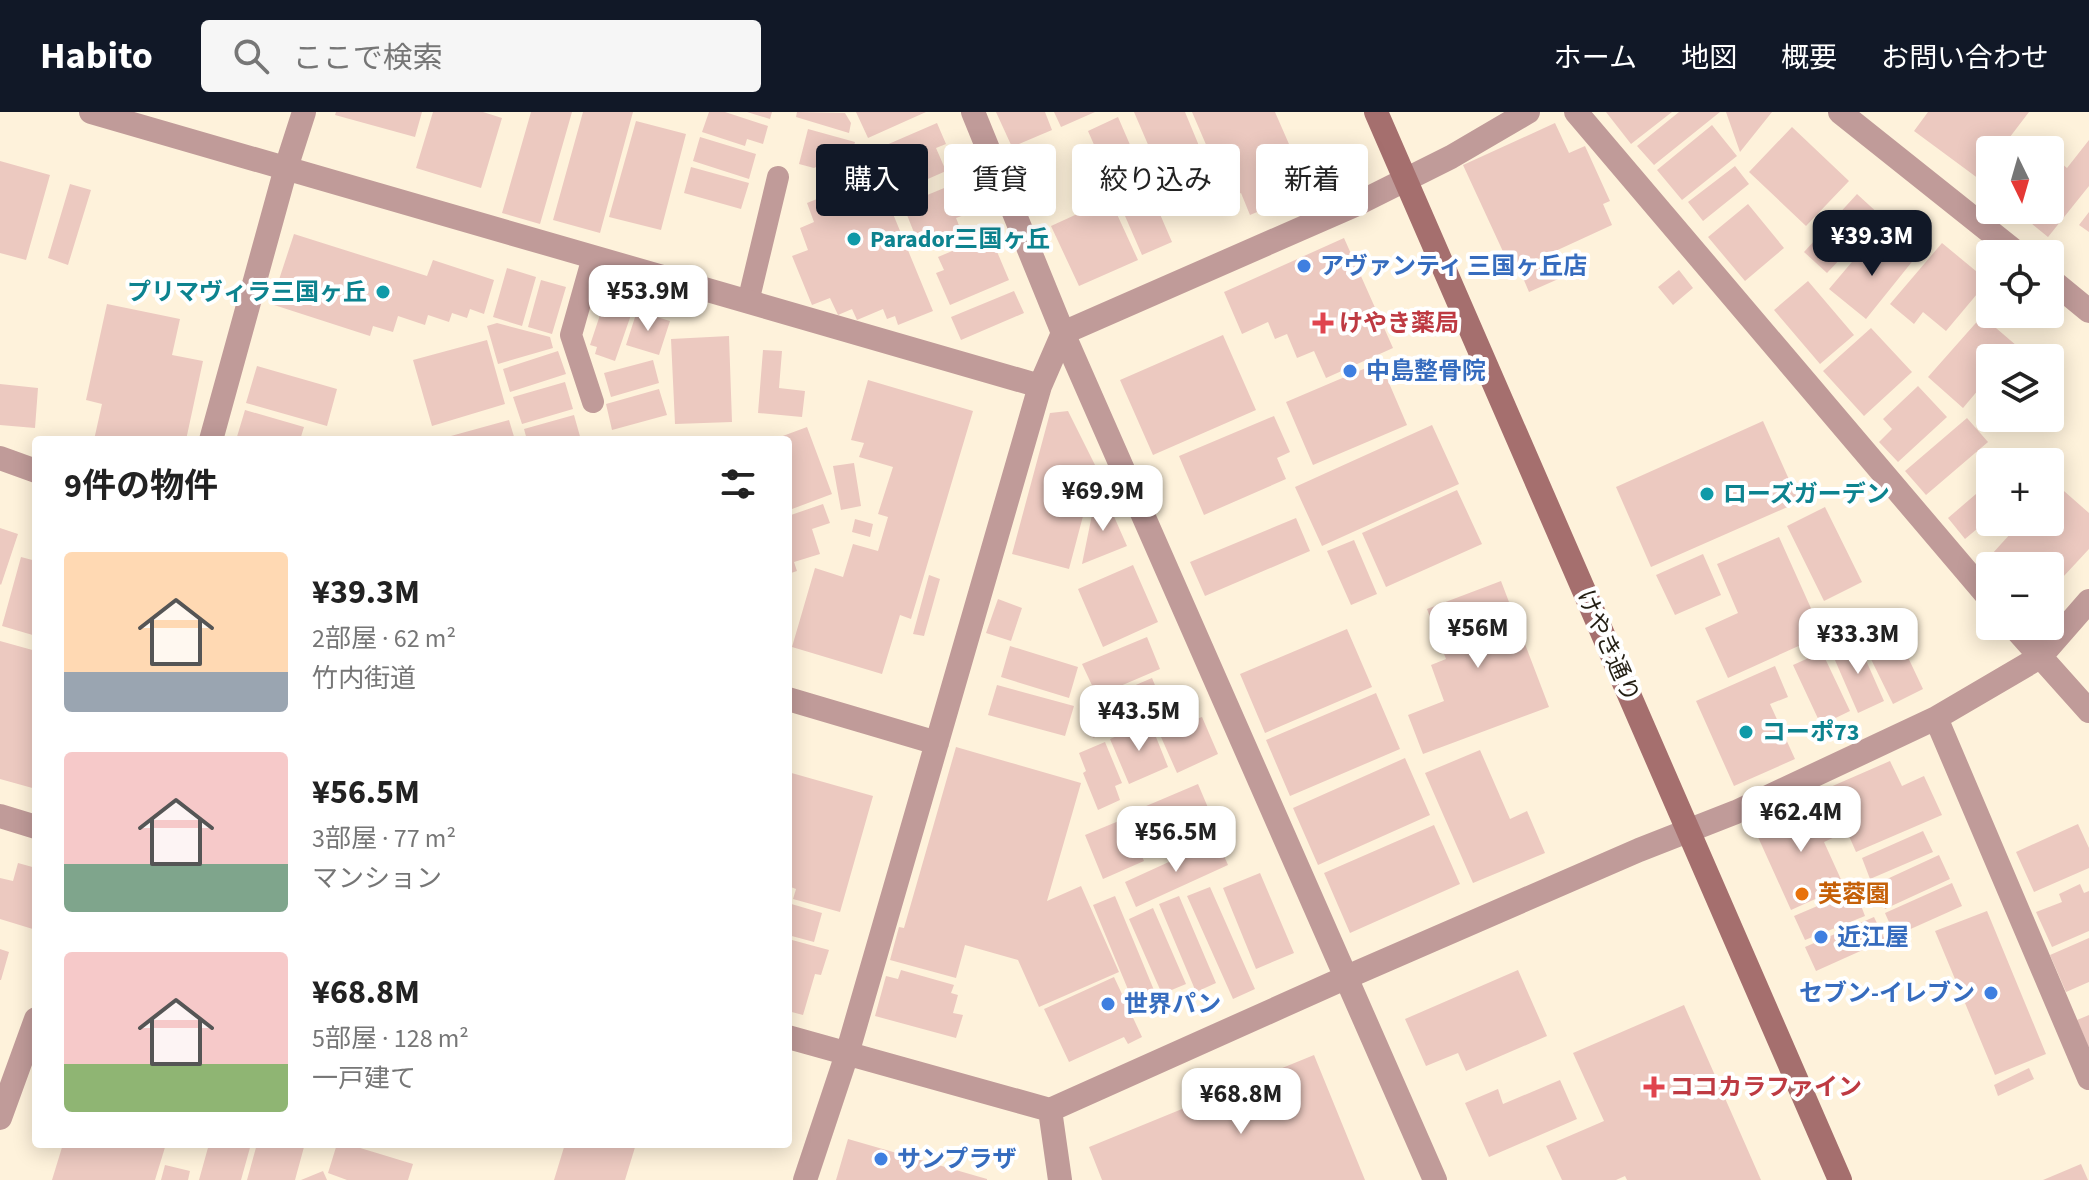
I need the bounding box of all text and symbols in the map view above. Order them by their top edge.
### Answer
search box [201,20,761,92]
text: Habito [40,29,153,83]
icon: search [229,34,273,78]
text: ここで検索 [293,37,443,80]
text: ホーム [1554,38,1637,78]
text: 地図 [1681,38,1737,78]
text: 概要 [1781,38,1837,78]
text: お問い合わせ [1881,38,2049,78]
north arrow [1976,136,2064,224]
map controls [1976,136,2064,640]
chip: 購入 [816,144,928,216]
chip: 賃貸 [944,144,1056,216]
chip: 絞り込み [1072,144,1240,216]
chip: 新着 [1256,144,1368,216]
pin: ¥39.3M [1807,210,1937,278]
text: ¥39.3M [1831,217,1913,254]
place label: Parador三国ヶ丘 [870,222,1050,257]
marker: Parador三国ヶ丘 [845,230,863,248]
button: locate [1976,240,2064,328]
place label: アヴァンティ 三国ヶ丘店 [1320,249,1587,284]
marker: アヴァンティ 三国ヶ丘店 [1295,257,1313,275]
pin: ¥53.9M [583,265,713,333]
text: ¥53.9M [607,272,689,309]
place label: プリマヴィラ三国ヶ丘 [127,275,367,310]
marker: プリマヴィラ三国ヶ丘 [374,283,392,301]
place label: けやき薬局 [1339,306,1459,341]
marker: けやき薬局 [1314,314,1332,332]
button: layers [1976,344,2064,432]
place label: 中島整骨院 [1366,354,1486,389]
marker: 中島整骨院 [1341,362,1359,380]
button: + [1976,448,2064,536]
text: 9件の物件 [64,462,218,511]
icon: filters [716,462,760,506]
pin: ¥69.9M [1038,465,1168,533]
text: ¥69.9M [1062,472,1144,509]
place label: ローズガーデン [1723,477,1890,512]
marker: ローズガーデン [1698,485,1716,503]
button: − [1976,552,2064,640]
text: ¥39.3M [312,568,420,617]
icon: home [128,584,224,680]
street label: けやき通り [1568,584,1648,708]
pin: ¥56M [1431,602,1525,670]
pin: ¥33.3M [1793,608,1923,676]
text: ¥56M [1448,609,1509,646]
text: ¥33.3M [1817,615,1899,652]
text: 2部屋 · 62 m² [312,620,456,657]
text: 竹内街道 [312,660,416,697]
pin: ¥43.5M [1074,685,1204,753]
text: ¥43.5M [1098,692,1180,729]
place label: コーポ73 [1762,715,1859,750]
marker: コーポ73 [1737,723,1755,741]
text: ¥56.5M [312,768,420,817]
icon: home [128,784,224,880]
pin: ¥62.4M [1736,786,1866,854]
text: ¥62.4M [1760,793,1842,830]
pin: ¥56.5M [1111,806,1241,874]
text: ¥56.5M [1135,813,1217,850]
text: 3部屋 · 77 m² [312,820,456,857]
text: マンション [312,860,442,897]
place label: 芙蓉園 [1818,877,1890,912]
marker: 芙蓉園 [1793,885,1811,903]
place label: 近江屋 [1837,920,1909,955]
marker: 近江屋 [1812,928,1830,946]
text: ¥68.8M [312,968,420,1017]
place label: セブン-イレブン [1799,976,1975,1011]
icon: home [128,984,224,1080]
marker: セブン-イレブン [1982,984,2000,1002]
place label: 世界パン [1124,987,1221,1022]
marker: 世界パン [1099,995,1117,1013]
text: 5部屋 · 128 m² [312,1020,469,1057]
text: 一戸建て [312,1060,416,1097]
pin: ¥68.8M [1176,1068,1306,1136]
place label: ココカラファイン [1670,1070,1862,1105]
text: ¥68.8M [1200,1075,1282,1112]
marker: ココカラファイン [1645,1078,1663,1096]
place label: サンプラザ [897,1142,1016,1177]
marker: サンプラザ [872,1150,890,1168]

